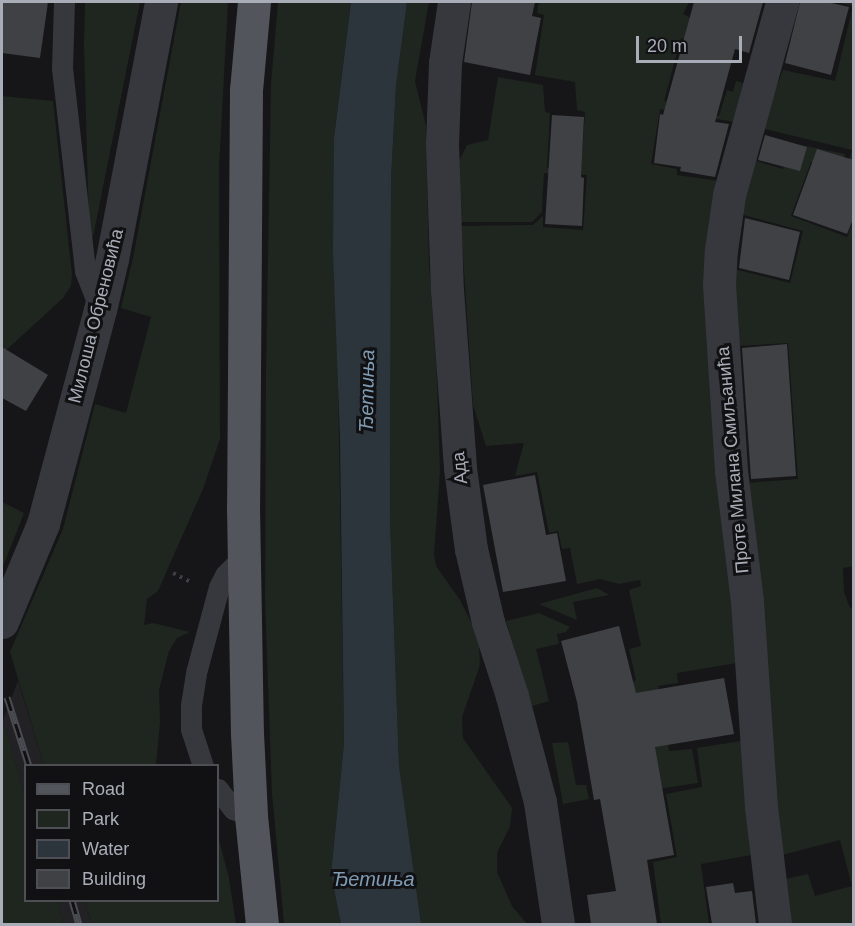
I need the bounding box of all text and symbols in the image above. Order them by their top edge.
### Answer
scale bar [639,24,746,62]
text: 20 m [647,36,687,56]
street label: Милоша Обреновића [64,226,128,406]
street label: Проте Милана Смиљанића [712,346,754,574]
water label: Ђетиња [354,349,380,433]
street label: Ада [448,451,472,485]
legend [24,764,219,902]
text: Road [82,779,125,799]
text: Park [82,809,119,829]
text: Water [82,839,129,859]
water label: Ђетиња [331,867,415,891]
text: Building [82,869,146,889]

